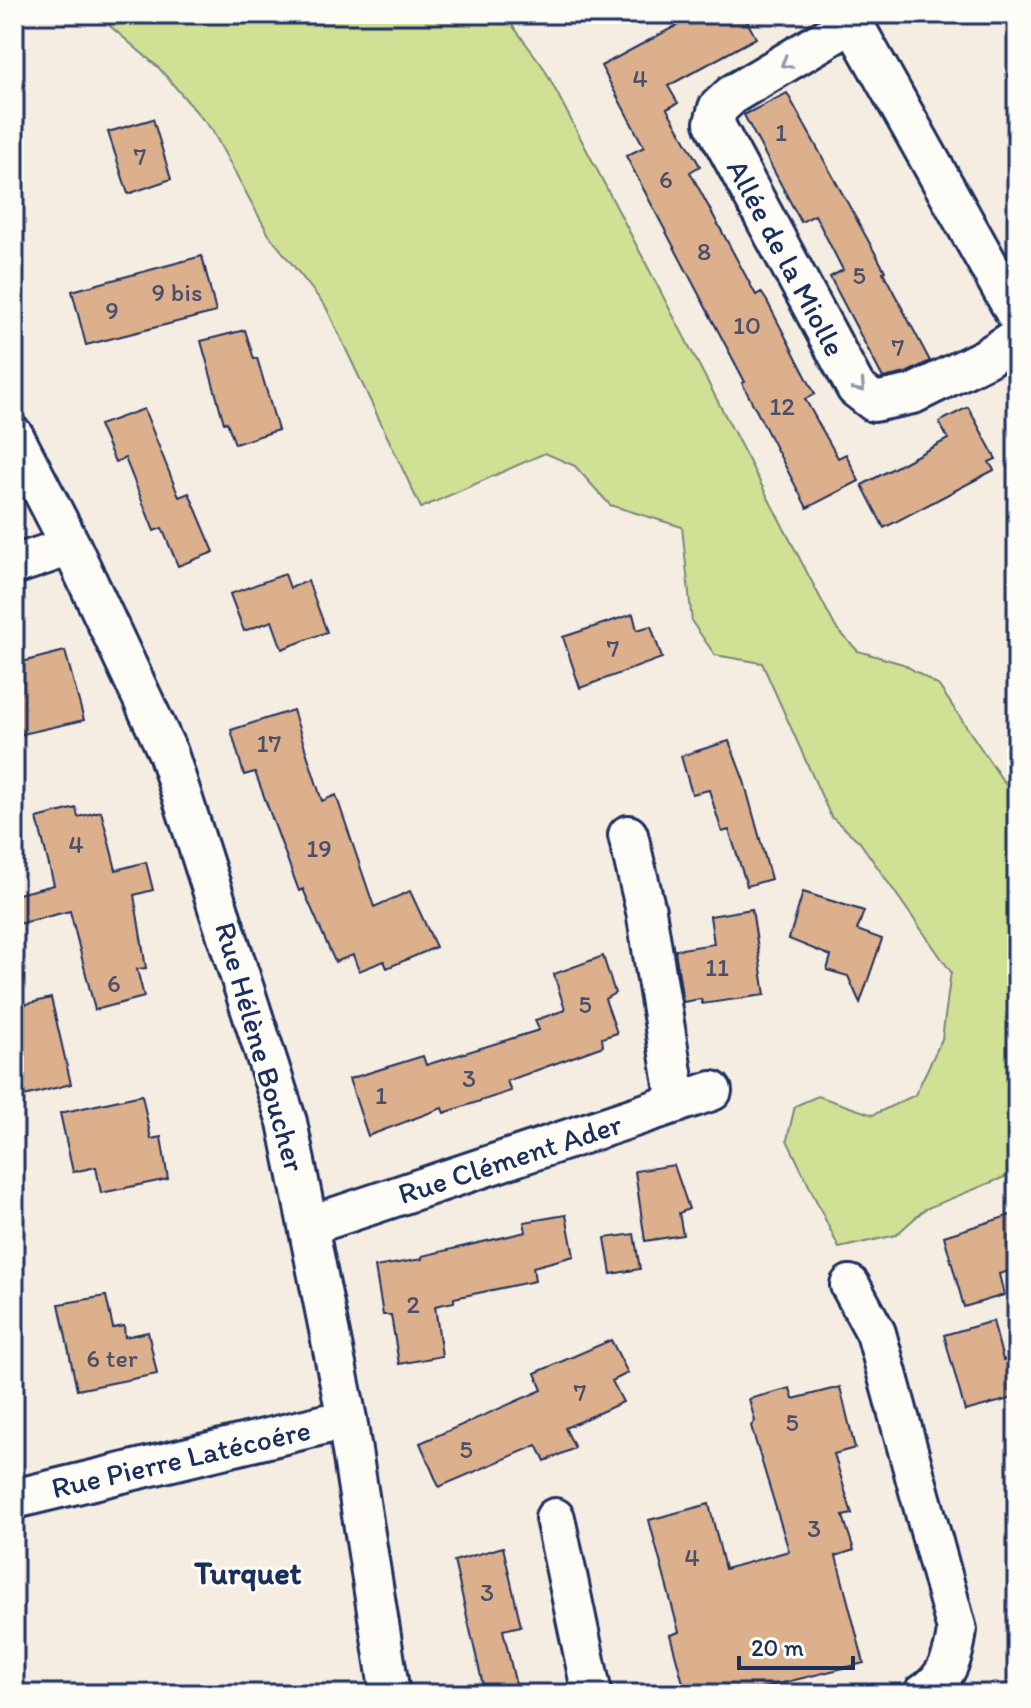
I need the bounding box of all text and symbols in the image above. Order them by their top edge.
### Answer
one-way arrow [780,53,795,69]
house number: 4 [632,62,648,94]
house number: 1 [775,116,787,148]
house number: 7 [134,140,147,172]
street label: Allée de la Miolle [719,153,854,363]
house number: 6 [659,163,673,195]
house number: 8 [697,235,711,267]
house number: 5 [852,259,866,291]
house number: 9 bis [151,276,203,308]
house number: 9 [105,294,119,326]
house number: 10 [733,309,761,341]
house number: 7 [892,331,905,363]
one-way arrow [850,378,865,393]
house number: 12 [769,390,795,422]
house number: 7 [607,632,620,664]
house number: 17 [257,727,282,759]
house number: 4 [68,828,84,860]
house number: 19 [306,832,332,864]
street label: Rue Hélène Boucher [207,918,314,1177]
house number: 11 [705,951,729,983]
house number: 6 [107,967,121,999]
house number: 5 [578,988,592,1020]
house number: 3 [462,1062,476,1094]
house number: 1 [375,1079,387,1111]
street label: Rue Clément Ader [393,1105,626,1212]
house number: 2 [406,1288,420,1320]
house number: 6 ter [86,1342,138,1374]
house number: 7 [574,1376,587,1408]
house number: 5 [785,1406,799,1438]
street label: Rue Pierre Latécoére [48,1411,314,1506]
house number: 5 [459,1433,473,1465]
house number: 3 [807,1512,821,1544]
house number: 4 [684,1541,700,1573]
district label: Turquet [193,1554,302,1592]
house number: 3 [480,1576,494,1608]
scale bar [739,1620,853,1670]
text: 20 m [751,1633,804,1662]

